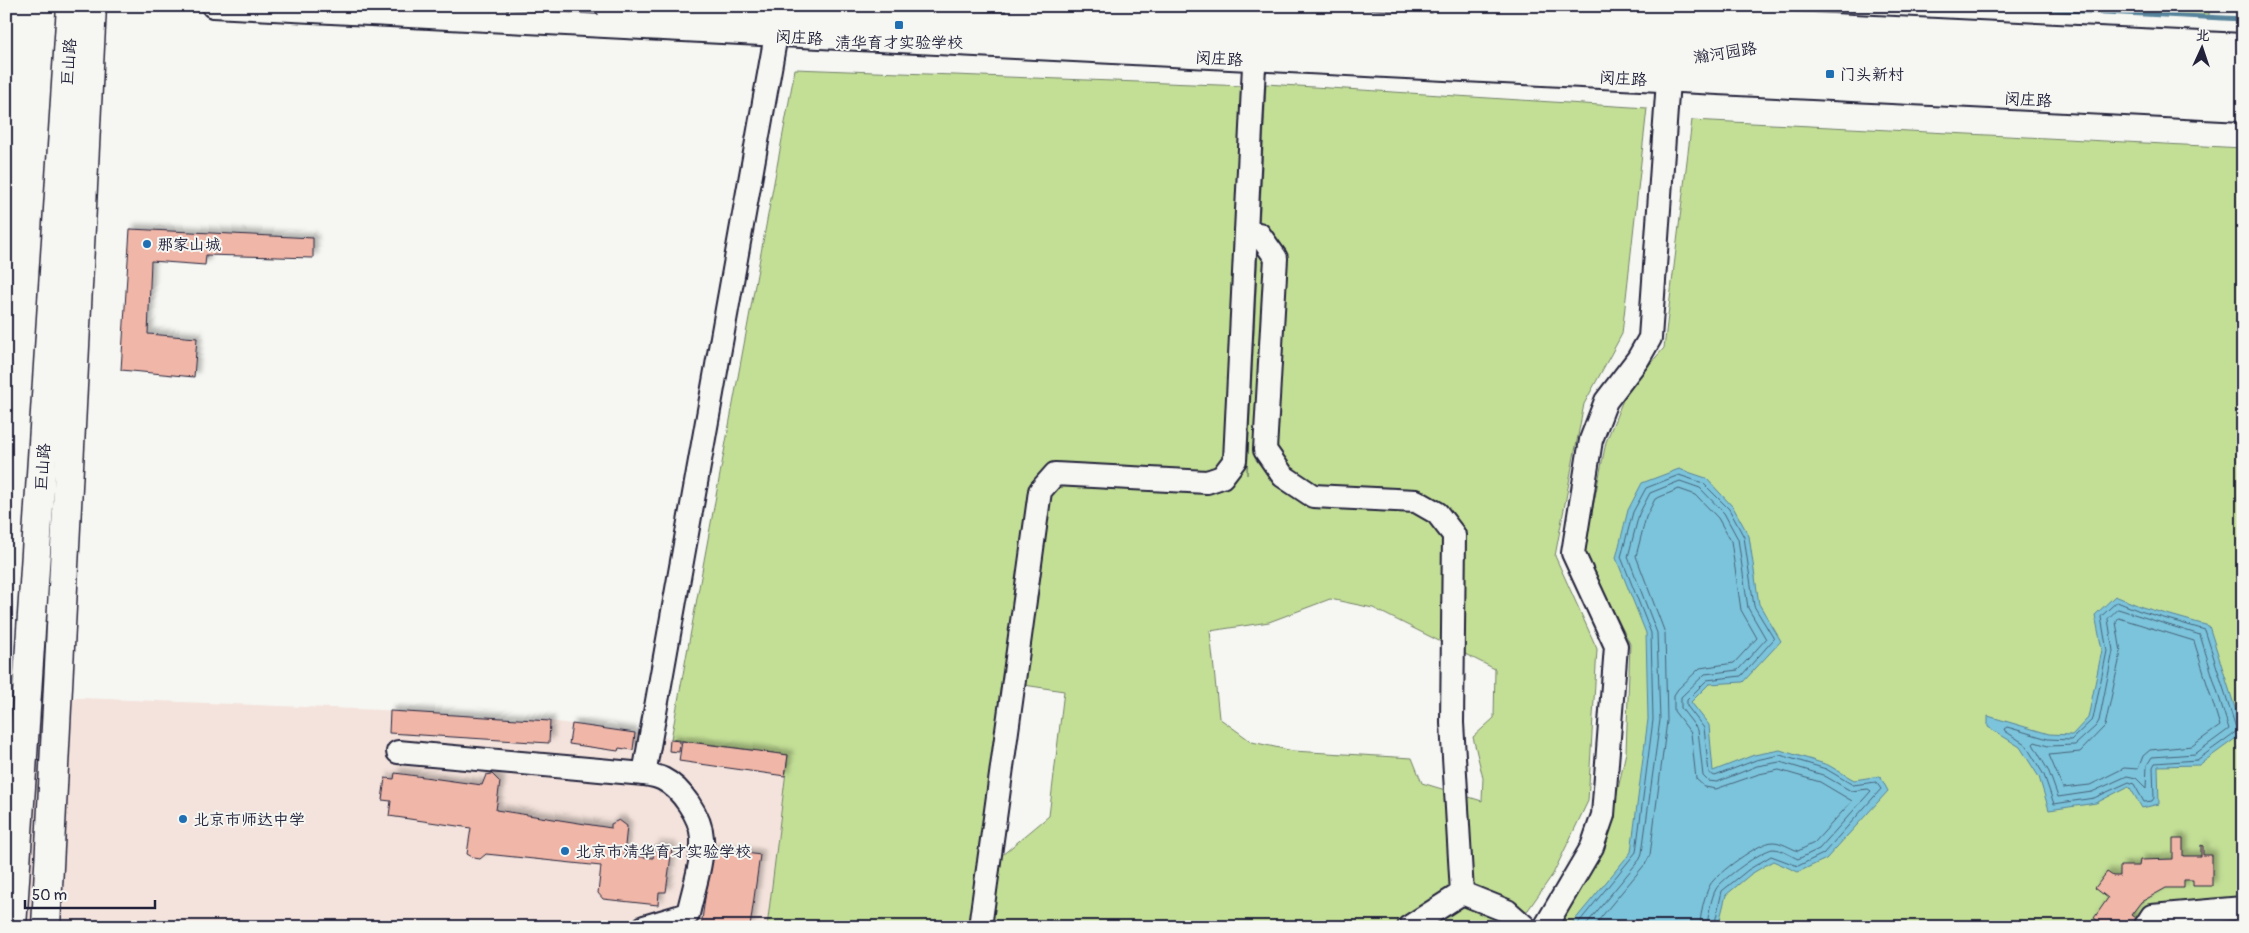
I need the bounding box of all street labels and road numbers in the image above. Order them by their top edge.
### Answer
street label: 闵庄路 [774,27,823,49]
street label: 巨山路 [57,37,81,87]
street label: 瀚河园路 [1692,38,1758,68]
street label: 闵庄路 [1194,48,1243,70]
street label: 闵庄路 [1598,68,1647,90]
street label: 闵庄路 [2003,89,2052,111]
street label: 巨山路 [31,442,55,492]

